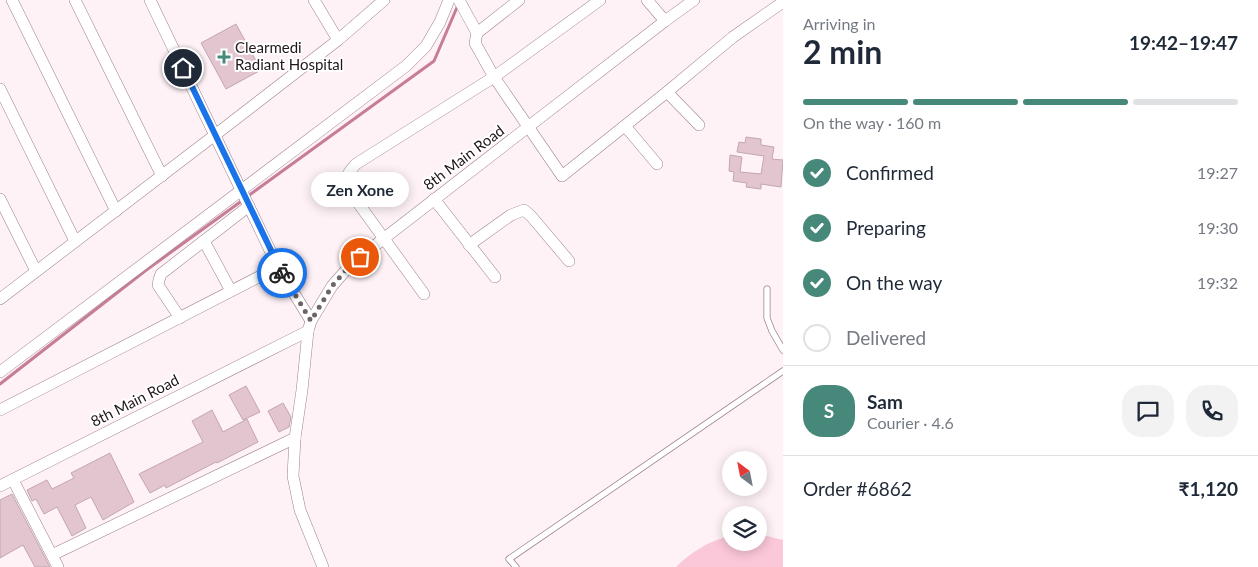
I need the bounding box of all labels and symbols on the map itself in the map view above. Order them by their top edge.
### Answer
place label: Clearmedi Radiant Hospital [235,38,343,73]
pin [162,47,204,89]
marker: Clearmedi Radiant Hospital [217,50,231,64]
street label: 8th Main Road [419,121,507,193]
callout: Zen Xone [311,172,409,207]
pin [339,236,381,278]
courier [257,248,307,298]
street label: 8th Main Road [87,370,182,430]
north arrow [722,451,768,496]

